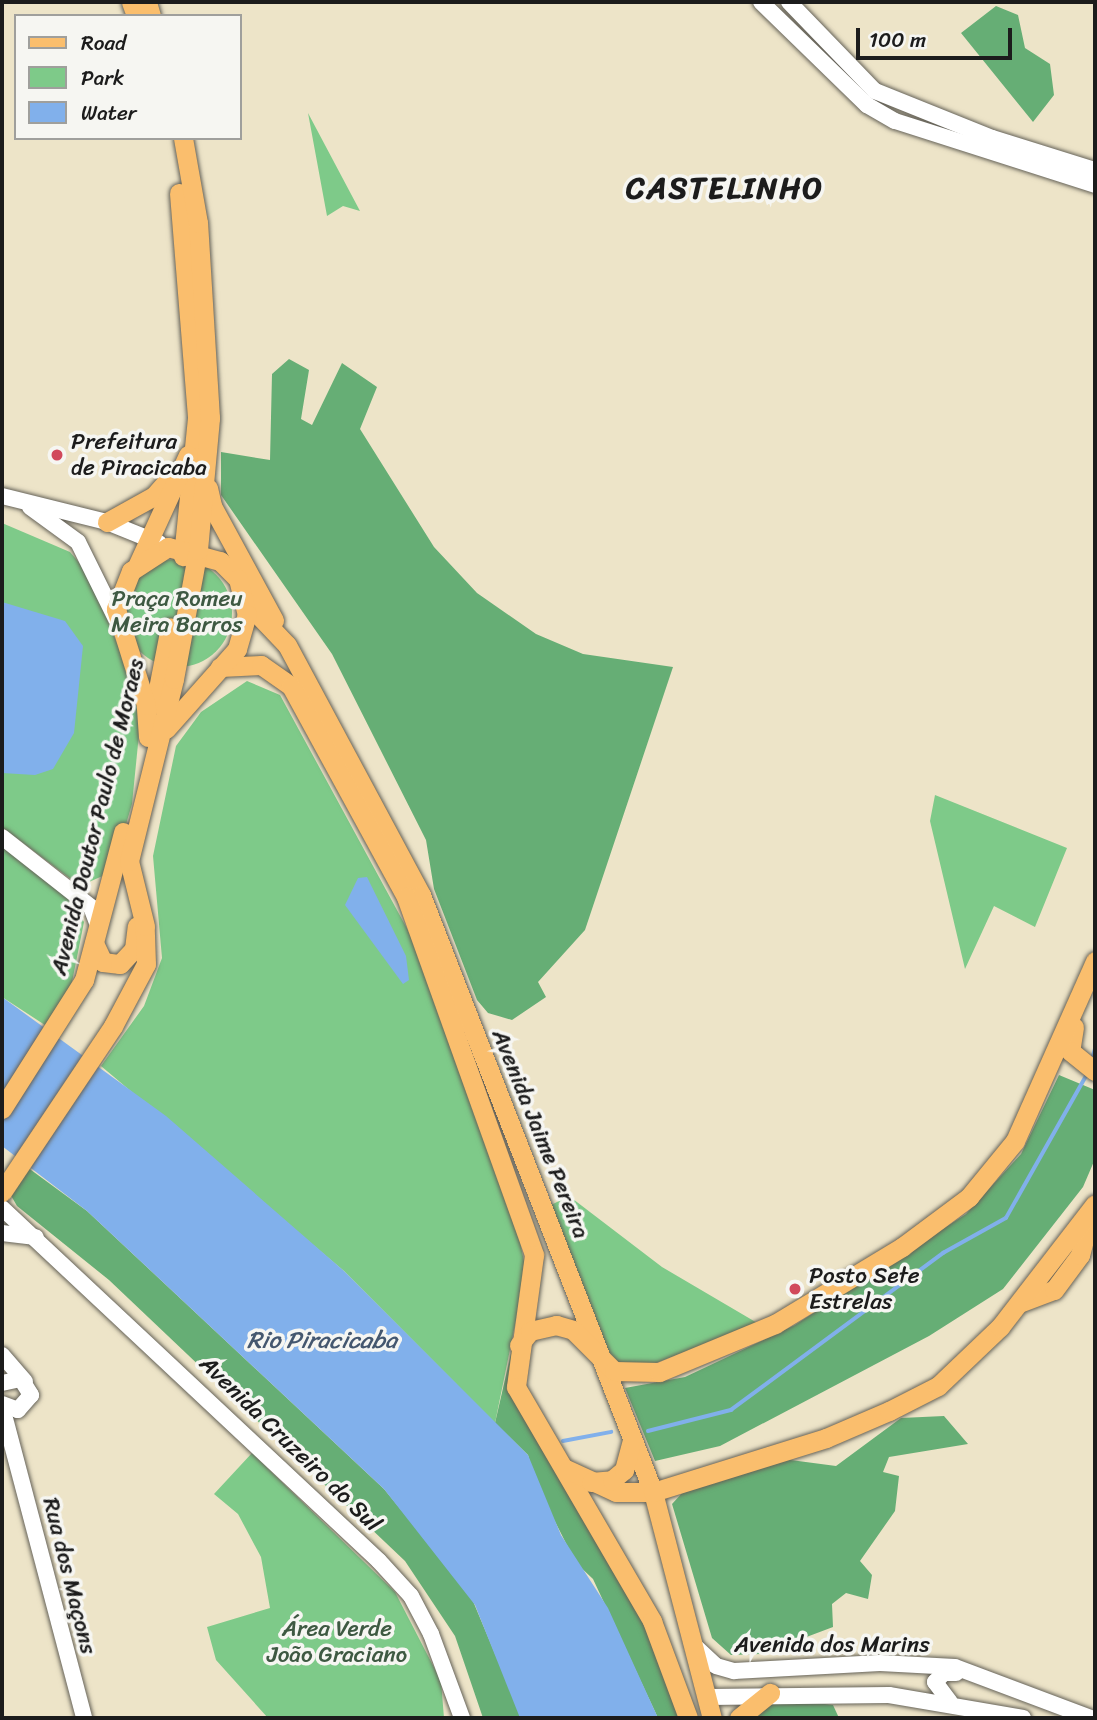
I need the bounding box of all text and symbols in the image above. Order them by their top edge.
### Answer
legend [14,14,242,140]
scale bar [859,14,1015,58]
text: 100 m [869,21,926,59]
text: Road [81,24,126,62]
text: Park [81,59,124,97]
text: Water [81,94,136,132]
district label: CASTELINHO [629,170,821,206]
place label: Prefeitura de Piracicaba [71,428,207,482]
marker: Prefeitura de Piracicaba [49,447,65,463]
park label: Praça Romeu Meira Barros [111,585,243,639]
street label: Avenida Doutor Paulo de Moraes [45,656,151,978]
street label: Avenida Jaime Pereira [485,1025,595,1243]
place label: Posto Sete Estrelas [809,1262,921,1316]
marker: Posto Sete Estrelas [787,1281,803,1297]
water label: Rio Piracicaba [247,1327,397,1355]
street label: Avenida Cruzeiro do Sul [194,1350,386,1538]
street label: Rua dos Maçons [36,1495,102,1657]
park label: Área Verde João Graciano [267,1615,407,1669]
street label: Avenida dos Marins [735,1631,929,1659]

